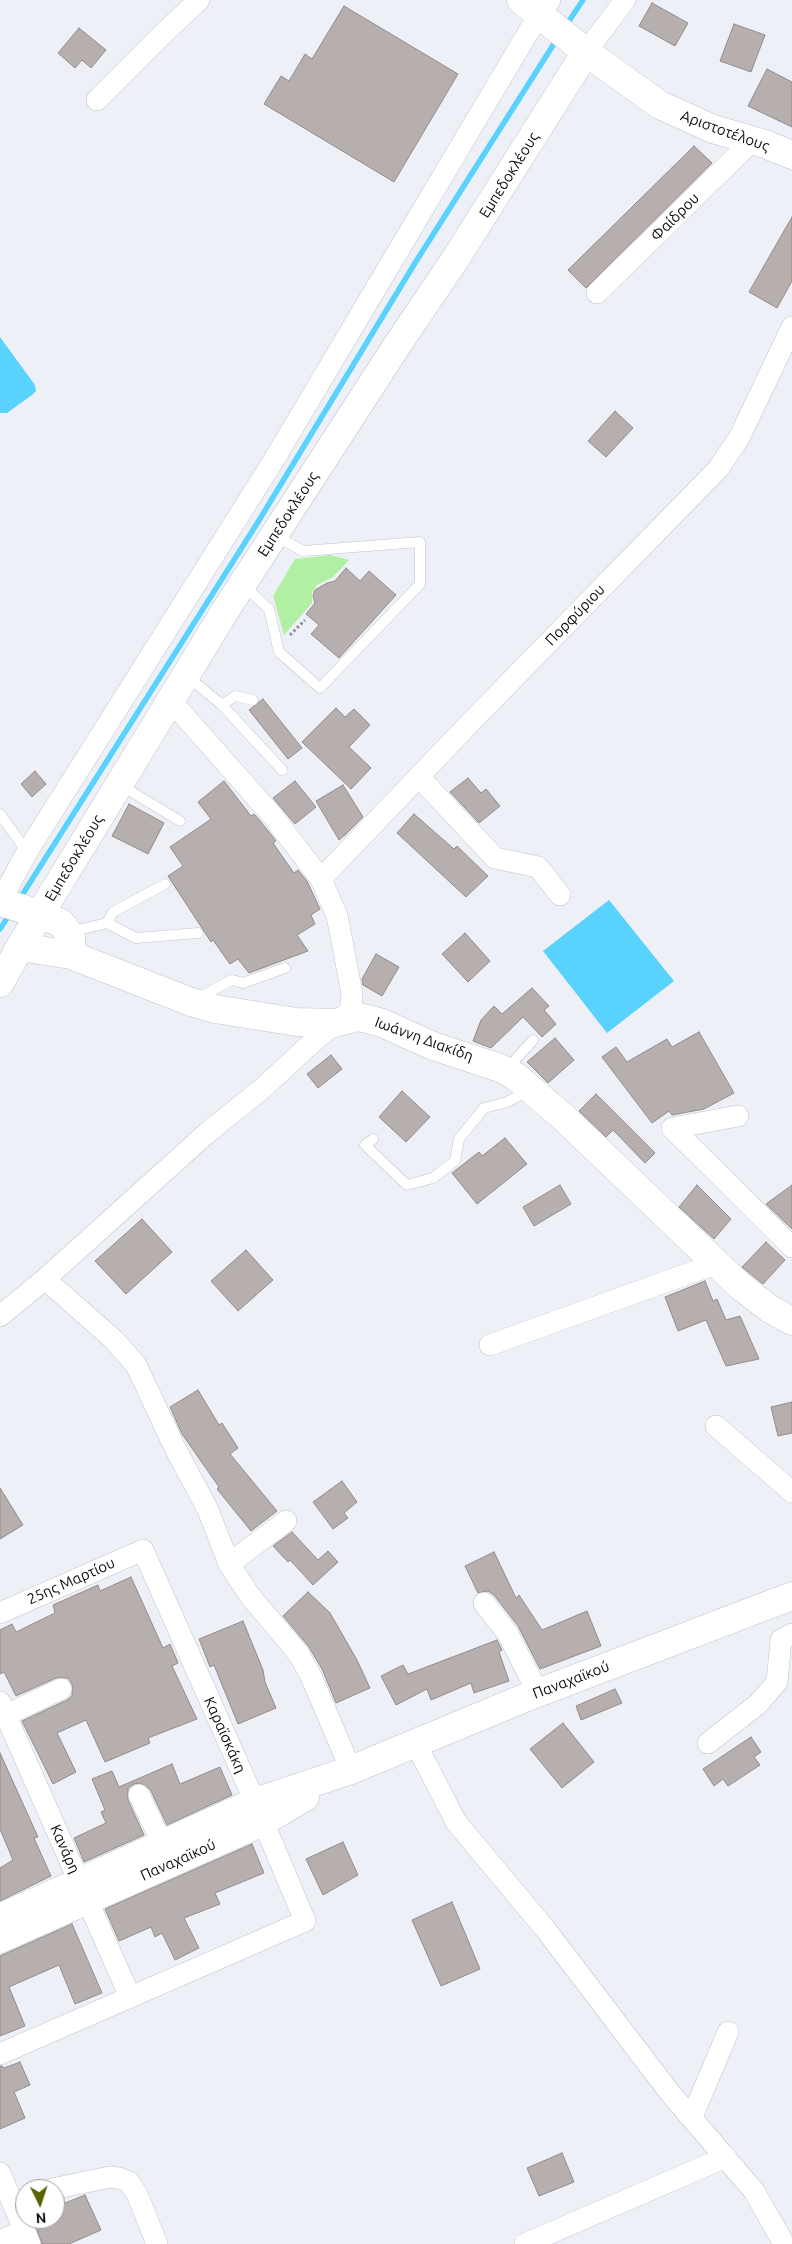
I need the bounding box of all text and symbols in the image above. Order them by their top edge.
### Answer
street label: Αριστοτέλους [678,107,772,155]
street label: Εμπεδοκλέους [475,129,543,221]
street label: Φαίδρου [647,189,703,245]
street label: Εμπεδοκλέους [254,468,322,560]
street label: Πορφύριου [541,581,609,649]
street label: Εμπεδοκλέους [41,811,107,905]
street label: Ιωάννη Διακίδη [372,1013,476,1065]
street label: 25ης Μαρτίου [24,1554,118,1608]
street label: Παναχαϊκού [530,1657,612,1703]
street label: Καραϊσκάκη [200,1694,250,1776]
street label: Κανάρη [46,1822,84,1876]
street label: Παναχαϊκού [137,1835,219,1885]
north arrow [15,2179,65,2229]
text: N [35,2210,47,2226]

